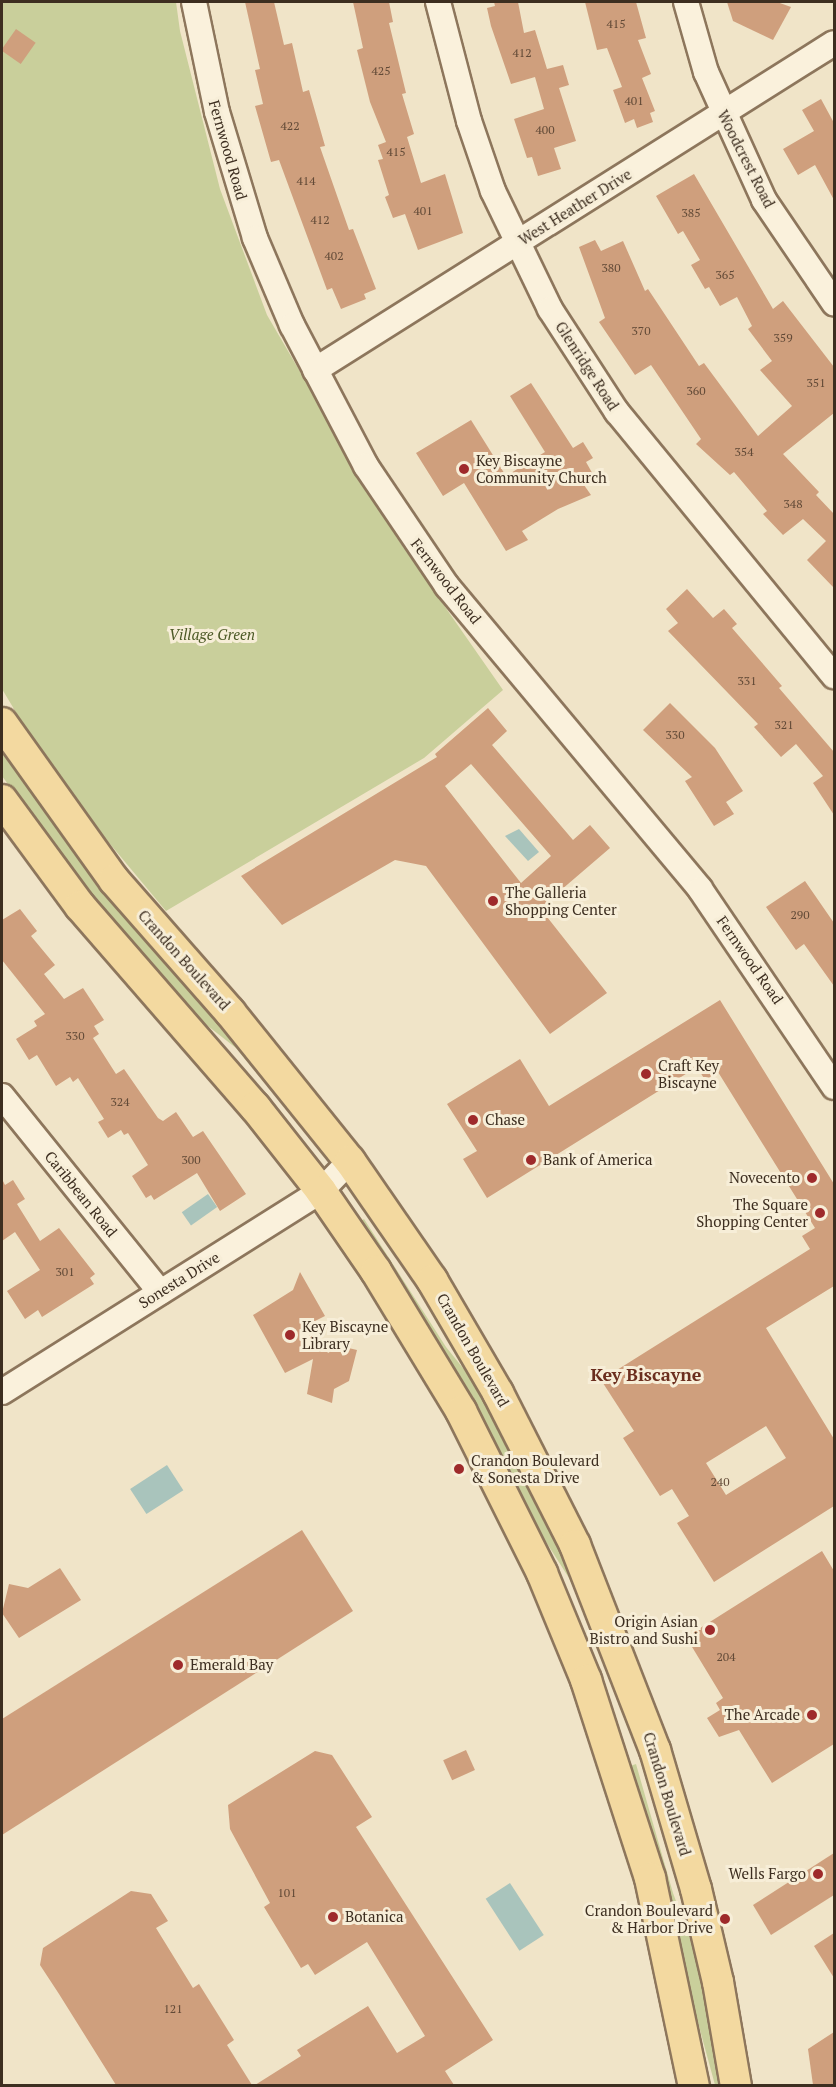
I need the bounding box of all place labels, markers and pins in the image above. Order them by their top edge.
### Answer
place label: Key Biscayne Community Church [476,451,607,486]
marker: Key Biscayne Community Church [457,462,471,476]
place label: The Galleria Shopping Center [505,883,617,918]
marker: The Galleria Shopping Center [486,894,500,908]
place label: Craft Key Biscayne [658,1056,719,1091]
marker: Craft Key Biscayne [639,1067,653,1081]
place label: Chase [485,1111,525,1129]
marker: Chase [466,1113,480,1127]
place label: Bank of America [543,1151,653,1169]
marker: Bank of America [524,1153,538,1167]
place label: Novecento [729,1169,800,1187]
marker: Novecento [805,1171,819,1185]
place label: The Square Shopping Center [696,1195,808,1230]
marker: The Square Shopping Center [813,1206,827,1220]
place label: Key Biscayne Library [302,1317,388,1352]
marker: Key Biscayne Library [283,1328,297,1342]
place label: Crandon Boulevard & Sonesta Drive [471,1451,599,1486]
marker: Crandon Boulevard & Sonesta Drive [452,1462,466,1476]
place label: Origin Asian Bistro and Sushi [590,1612,698,1647]
marker: Origin Asian Bistro and Sushi [703,1623,717,1637]
place label: Emerald Bay [190,1656,273,1674]
marker: Emerald Bay [171,1658,185,1672]
place label: The Arcade [724,1706,800,1724]
marker: The Arcade [805,1708,819,1722]
place label: Wells Fargo [729,1865,806,1883]
marker: Wells Fargo [811,1867,825,1881]
place label: Crandon Boulevard & Harbor Drive [585,1901,713,1936]
place label: Botanica [345,1908,403,1926]
marker: Botanica [326,1910,340,1924]
marker: Crandon Boulevard & Harbor Drive [718,1912,732,1926]

